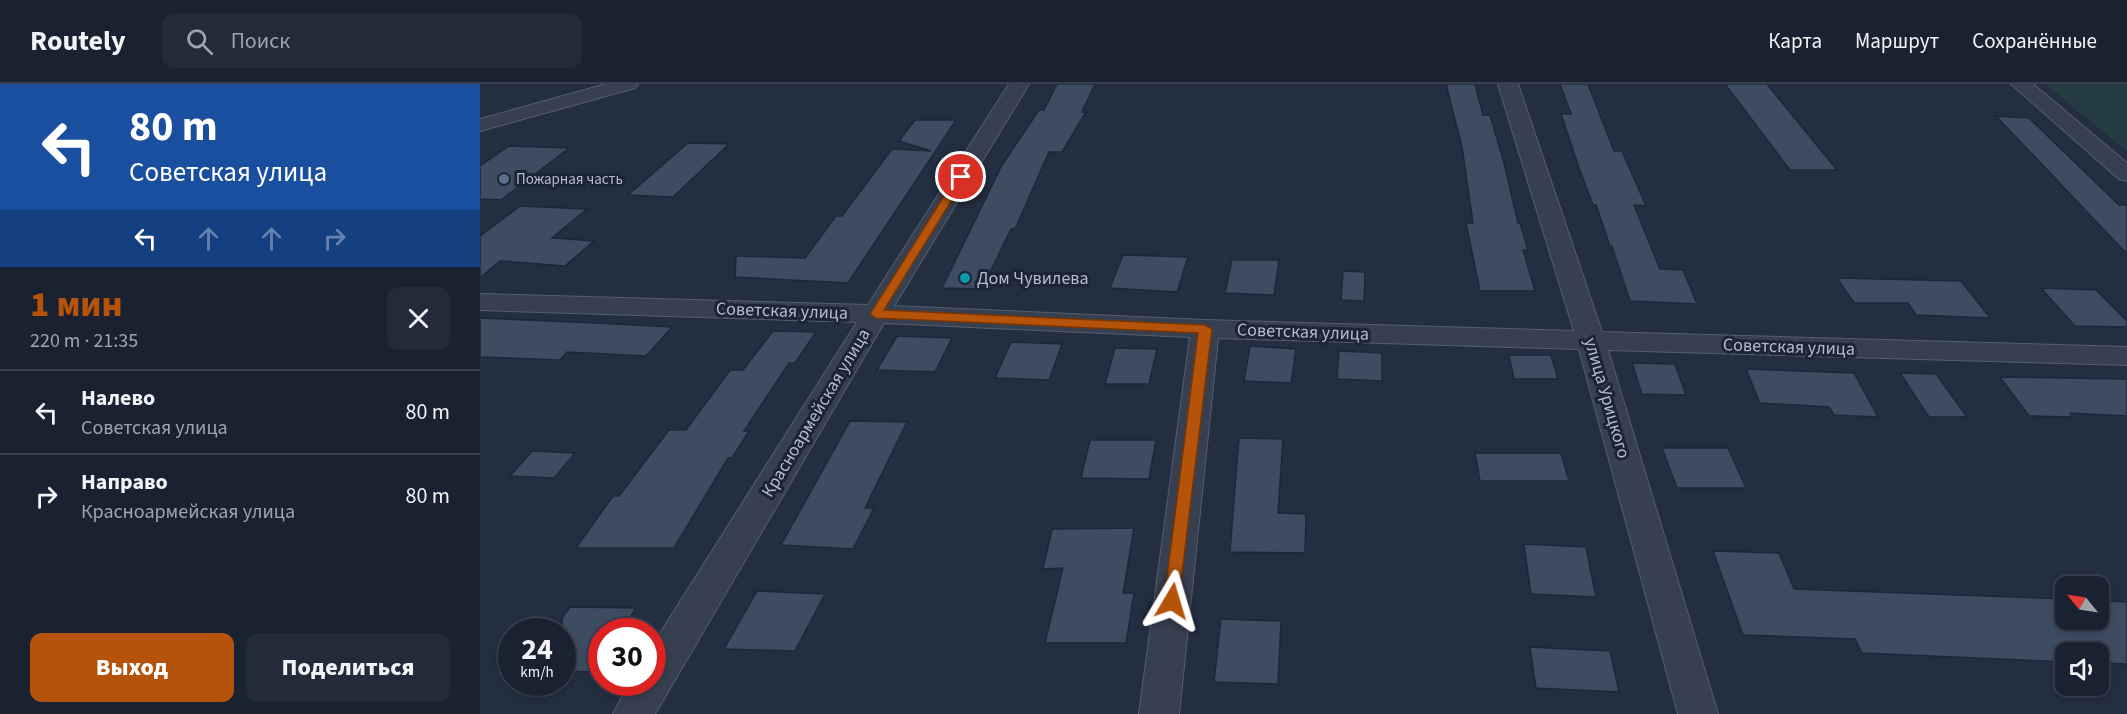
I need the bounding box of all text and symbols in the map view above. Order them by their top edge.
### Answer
search box [162,14,582,68]
text: Routely [30,21,126,61]
icon: search [183,25,216,58]
text: Поиск [231,25,290,57]
text: Карта [1768,26,1822,56]
text: Маршрут [1855,26,1939,56]
text: Сохранённые [1972,26,2097,56]
text: 80 m [129,97,218,157]
icon: left [30,108,108,186]
pin [935,151,986,202]
text: Советская улица [129,153,327,192]
icon: arrive [944,160,977,193]
place label: Пожарная часть [516,169,623,190]
marker: Пожарная часть [497,172,511,186]
icon: left [129,222,162,255]
icon: ahead [192,222,225,255]
icon: ahead [255,222,288,255]
icon: right [318,222,351,255]
place label: Дом Чувилева [977,266,1089,291]
marker: Дом Чувилева [958,271,972,285]
text: 1 мин [30,279,123,330]
button: close [387,287,450,350]
street label: Советская улица [716,296,848,326]
street label: Советская улица [1237,317,1369,347]
street label: Красноармейская улица [756,324,876,502]
text: 220 m · 21:35 [30,327,138,355]
street label: Советская улица [1723,332,1855,362]
street label: улица Урицкого [1578,335,1636,461]
text: Налево [81,382,155,414]
icon: left [30,396,63,429]
text: 80 m [405,396,450,428]
text: Советская улица [81,414,228,442]
text: Направо [81,466,168,498]
icon: right [30,480,63,513]
text: 80 m [405,480,450,512]
text: Красноармейская улица [81,498,295,526]
position arrow [1140,569,1204,633]
north arrow [2055,576,2109,630]
map controls [2055,576,2109,696]
speed limit sign: 30 [588,618,666,696]
text: 24 [521,628,553,671]
button: Выход [30,633,234,702]
button: Поделиться [246,633,450,702]
button: sound [2055,642,2109,696]
text: km/h [520,662,554,683]

